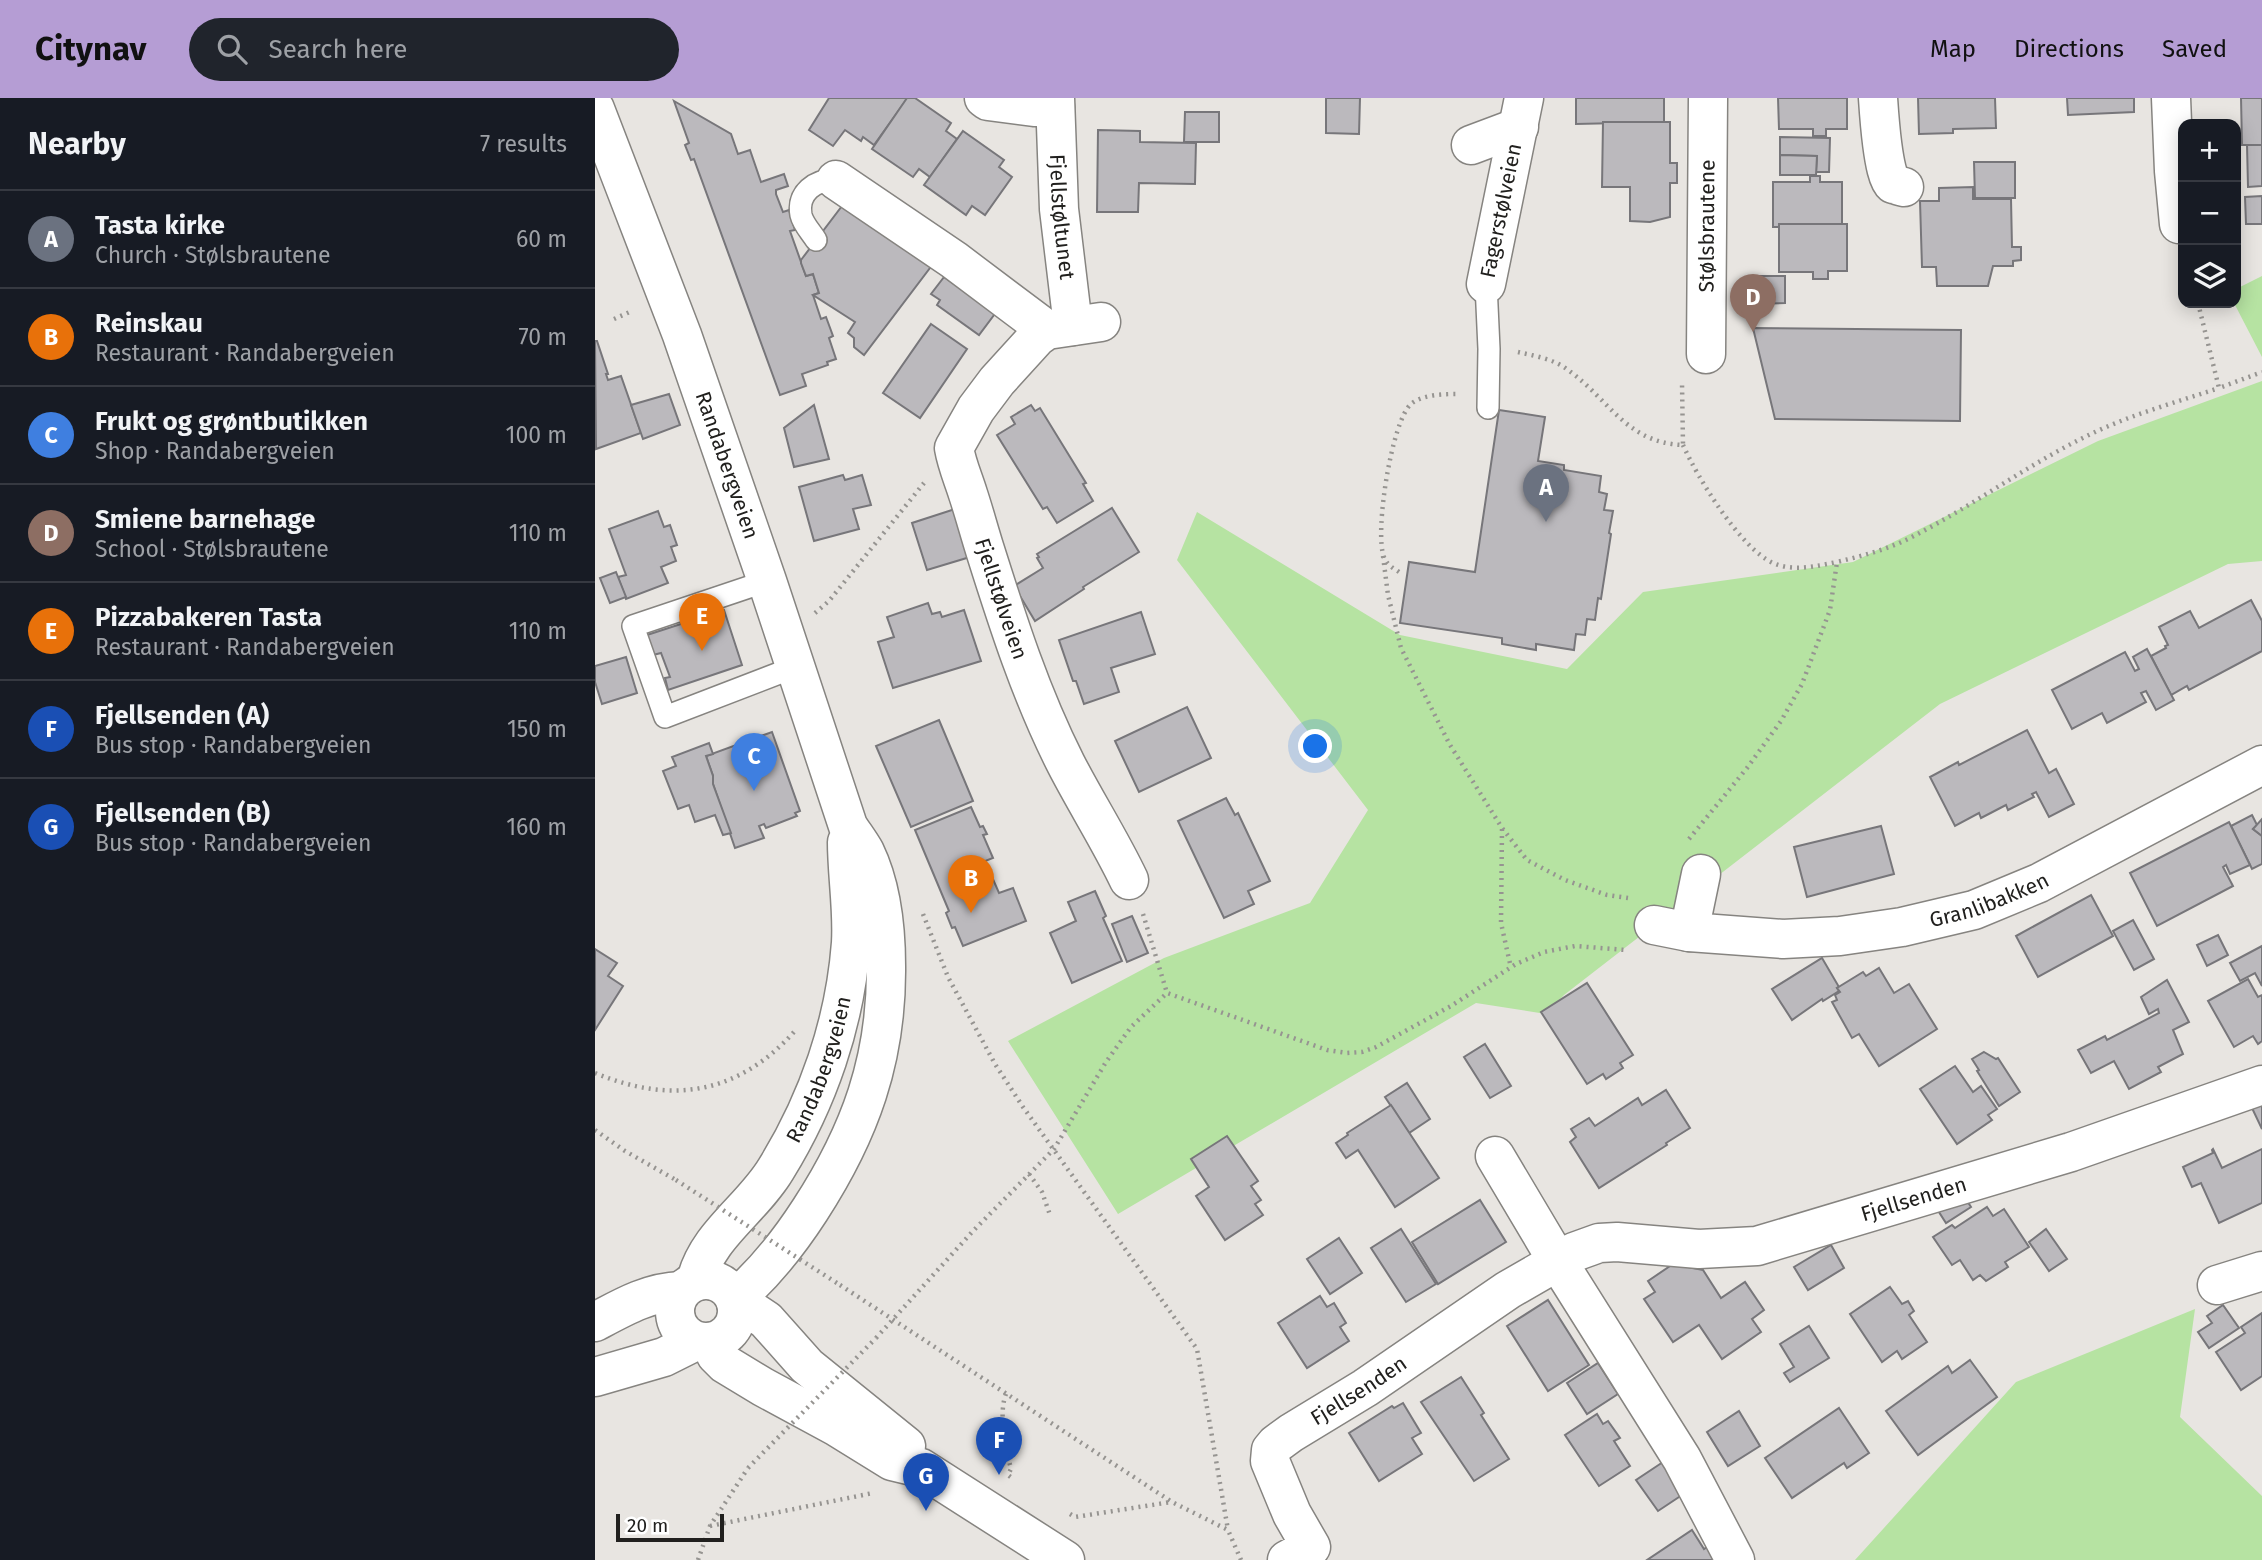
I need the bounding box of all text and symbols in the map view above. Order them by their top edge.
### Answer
search box [189,18,679,81]
text: Citynav [35,29,147,69]
icon: search [213,30,251,68]
text: Search here [269,34,407,65]
text: Map [1930,35,1976,63]
text: Directions [2014,35,2124,63]
text: Saved [2162,35,2227,63]
map controls [2178,119,2241,308]
button: + [2178,119,2241,182]
text: Nearby [28,126,126,162]
text: 7 results [480,130,567,158]
street label: Fagerstølveien [1475,141,1527,280]
street label: Fjellstøltunet [1044,153,1080,281]
street label: Stølsbrautene [1693,159,1721,293]
button: − [2178,182,2241,245]
text: Tasta kirke [95,210,225,241]
text: A [44,225,58,253]
text: 60 m [516,225,567,253]
text: Church · Stølsbrautene [95,241,330,269]
button: layers [2178,245,2241,308]
pin: D [1730,274,1776,332]
text: Reinskau [95,308,203,339]
text: B [44,323,58,351]
text: 70 m [518,323,567,351]
text: Restaurant · Randabergveien [95,339,395,367]
street label: Randabergveien [690,388,764,542]
text: Frukt og grøntbutikken [95,406,368,437]
text: C [44,421,58,449]
text: 100 m [506,421,567,449]
text: Shop · Randabergveien [95,437,335,465]
pin: A [1523,464,1569,522]
text: Smiene barnehage [95,504,315,535]
text: D [44,519,58,547]
text: 110 m [509,519,567,547]
text: School · Stølsbrautene [95,535,329,563]
street label: Fjellstølveien [969,535,1033,663]
pin: E [679,593,725,651]
text: Pizzabakeren Tasta [95,602,322,633]
text: E [45,617,57,645]
text: 110 m [509,617,567,645]
text: Restaurant · Randabergveien [95,633,395,661]
text: Fjellsenden (A) [95,700,269,731]
text: F [45,715,57,743]
text: 150 m [507,715,567,743]
your location [1298,729,1332,763]
text: Bus stop · Randabergveien [95,731,372,759]
pin: C [731,733,777,791]
text: Fjellsenden (B) [95,798,270,829]
text: G [44,813,58,841]
text: 160 m [506,813,567,841]
text: Bus stop · Randabergveien [95,829,372,857]
pin: B [948,855,994,913]
street label: Granlibakken [1927,867,2054,933]
street label: Randabergveien [780,994,857,1147]
street label: Fjellsenden [1858,1171,1970,1227]
street label: Fjellsenden [1306,1350,1412,1431]
pin: F [976,1417,1022,1475]
pin: G [903,1453,949,1511]
scale bar [616,1511,725,1543]
text: 20 m [627,1514,668,1537]

